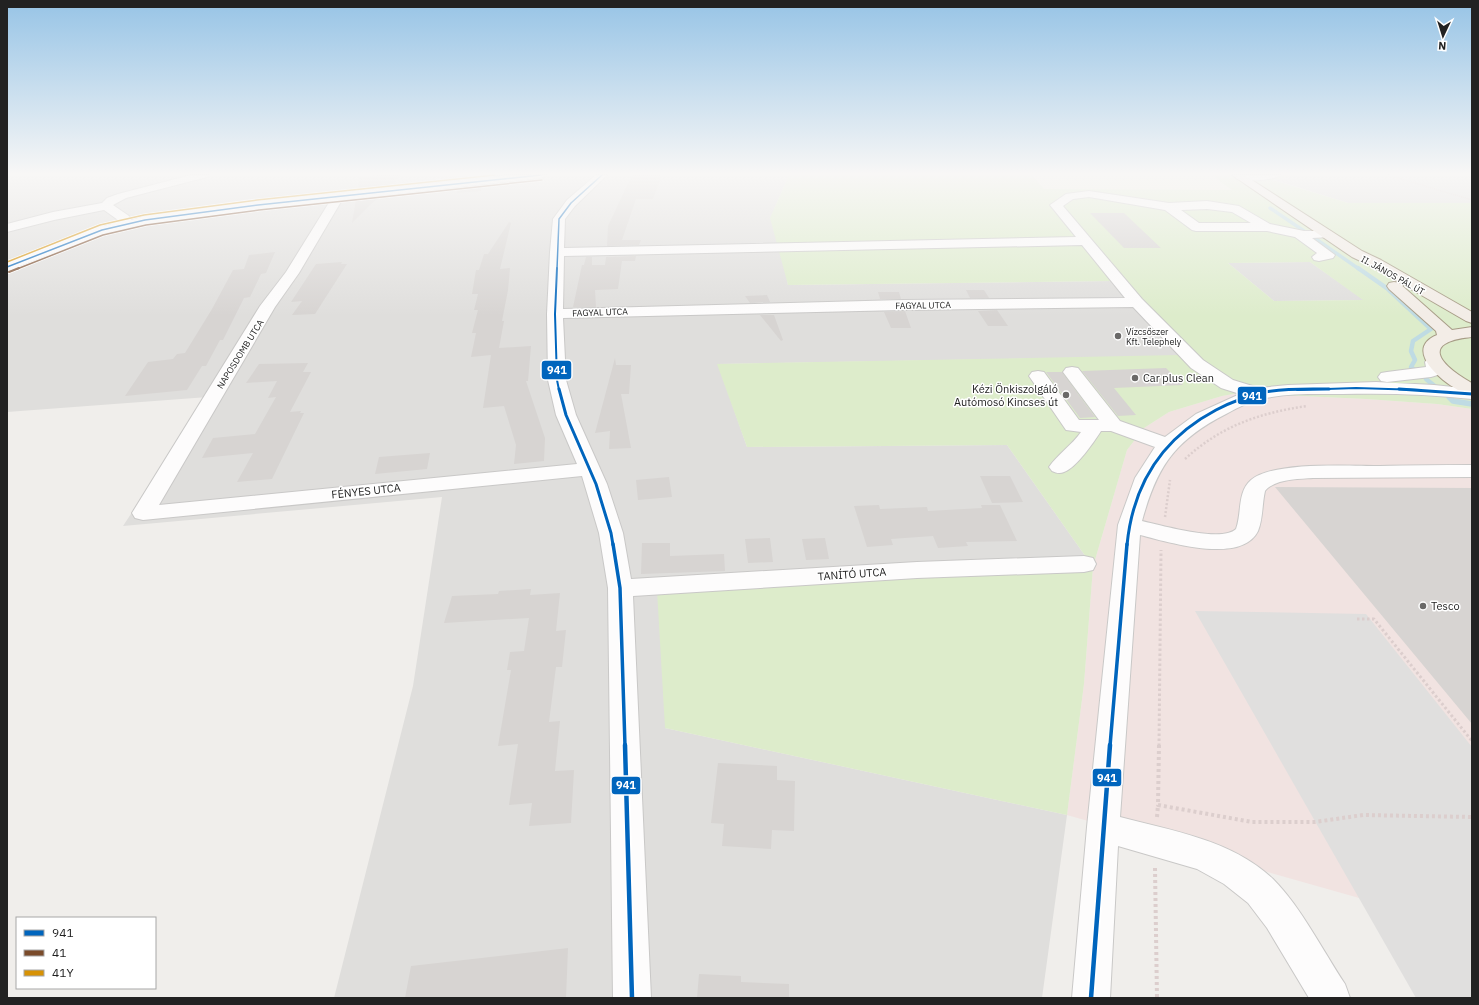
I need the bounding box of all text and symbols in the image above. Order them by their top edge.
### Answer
north arrow [1423,16,1463,56]
text: N [1438,39,1447,53]
street label: II. JÁNOS PÁL ÚT [1359,252,1427,297]
street label: FAGYAL UTCA [895,299,951,311]
street label: FAGYAL UTCA [572,306,628,318]
street label: NAPOSDOMB UTCA [214,317,266,391]
place label: Vízcsőszer Kft. Telephely [1126,326,1182,347]
marker: Vízcsőszer Kft. Telephely [1113,331,1123,341]
line badge: 941 [541,360,572,380]
text: 941 [547,363,567,377]
place label: Car plus Clean [1143,371,1214,385]
marker: Car plus Clean [1130,373,1140,383]
place label: Kézi Önkiszolgáló Autómosó Kincses út [954,382,1058,409]
line badge: 941 [1237,386,1267,405]
text: 941 [1242,389,1262,403]
marker: Kézi Önkiszolgáló Autómosó Kincses út [1061,390,1071,400]
street label: FÉNYES UTCA [331,480,401,502]
street label: TANÍTÓ UTCA [817,565,887,583]
place label: Tesco [1431,599,1460,613]
marker: Tesco [1418,601,1428,611]
line badge: 941 [1092,768,1122,787]
text: 941 [1097,771,1117,785]
line badge: 941 [611,776,641,795]
text: 941 [616,778,636,792]
legend [16,917,156,989]
text: 941 [52,925,74,940]
text: 41 [52,945,66,960]
text: 41Y [52,965,74,980]

